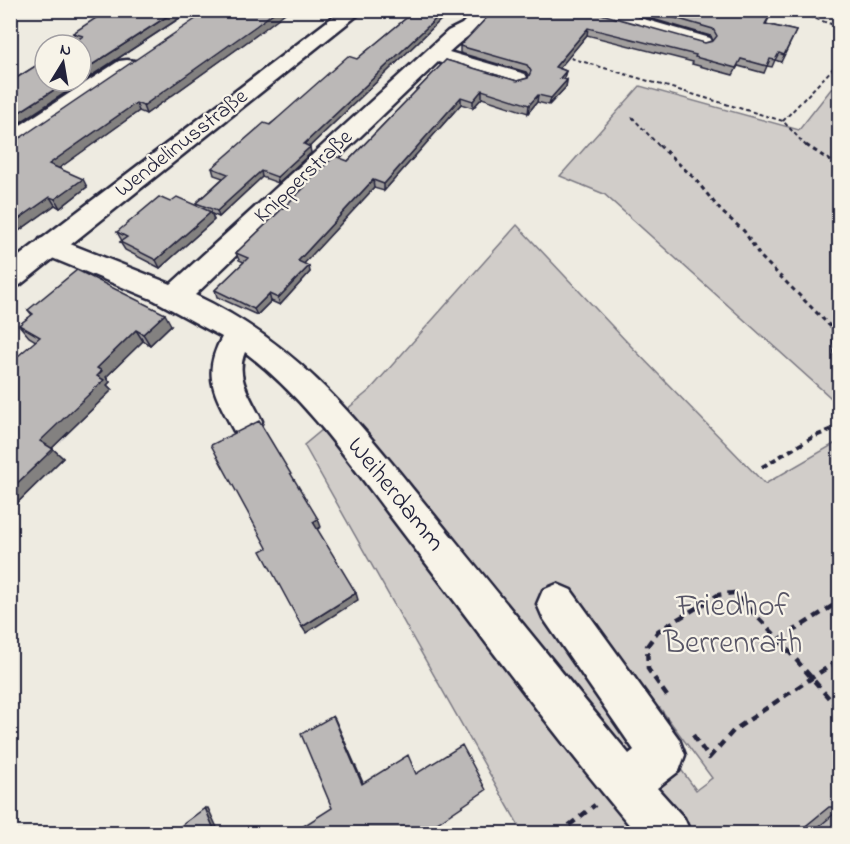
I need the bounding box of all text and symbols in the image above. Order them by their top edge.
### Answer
north arrow [33,33,93,93]
text: N [58,37,73,63]
street label: Wendelinusstraße [109,82,255,206]
street label: Knipperstraße [247,123,361,231]
street label: Weiherdamm [337,430,453,560]
park label: Friedhof Berrenrath [663,584,802,668]

